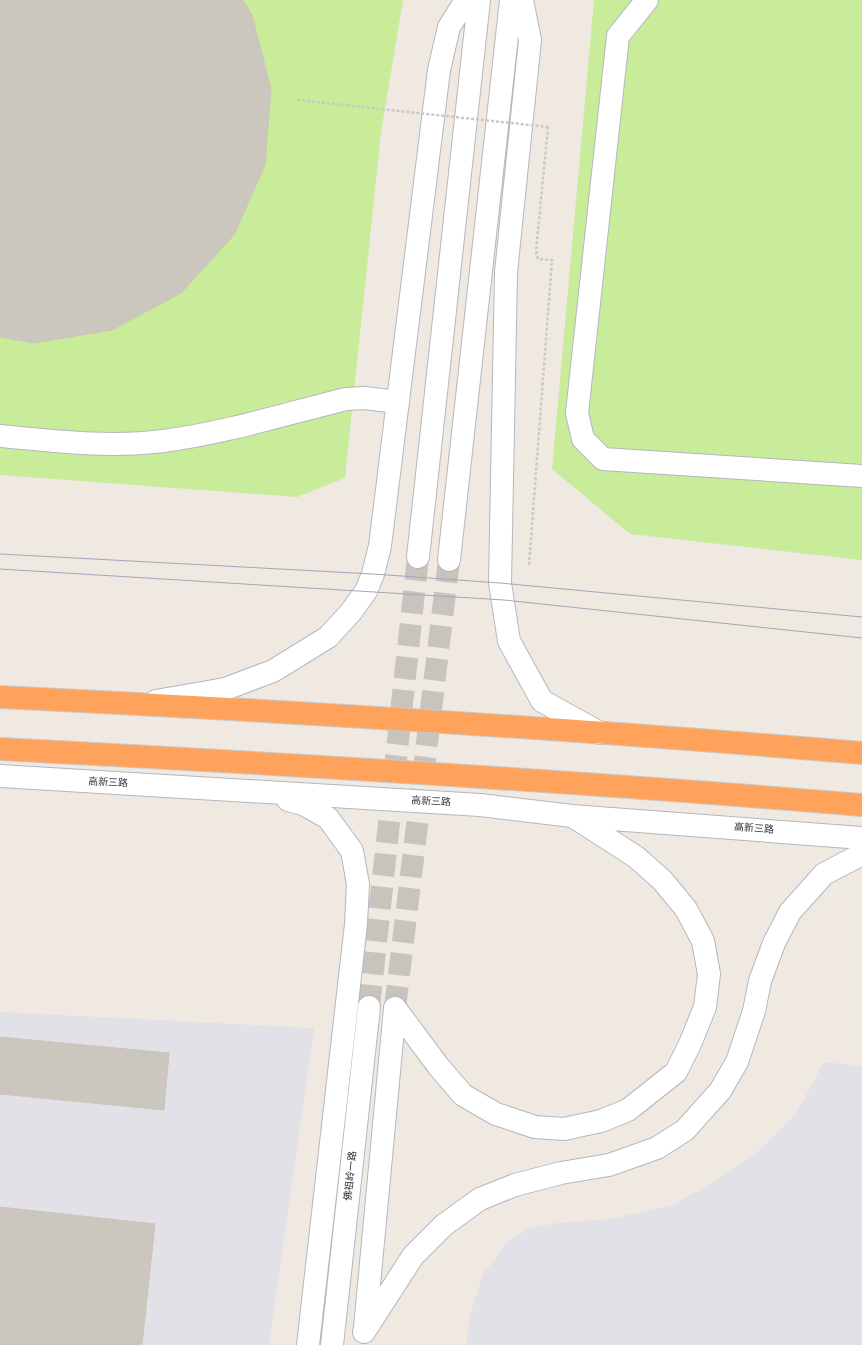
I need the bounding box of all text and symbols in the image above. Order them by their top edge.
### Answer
street label: 高新三路 [88,775,128,791]
street label: 高新三路 [411,794,451,810]
street label: 高新三路 [734,821,774,837]
street label: 佛祖岭一路 [342,1150,360,1203]

